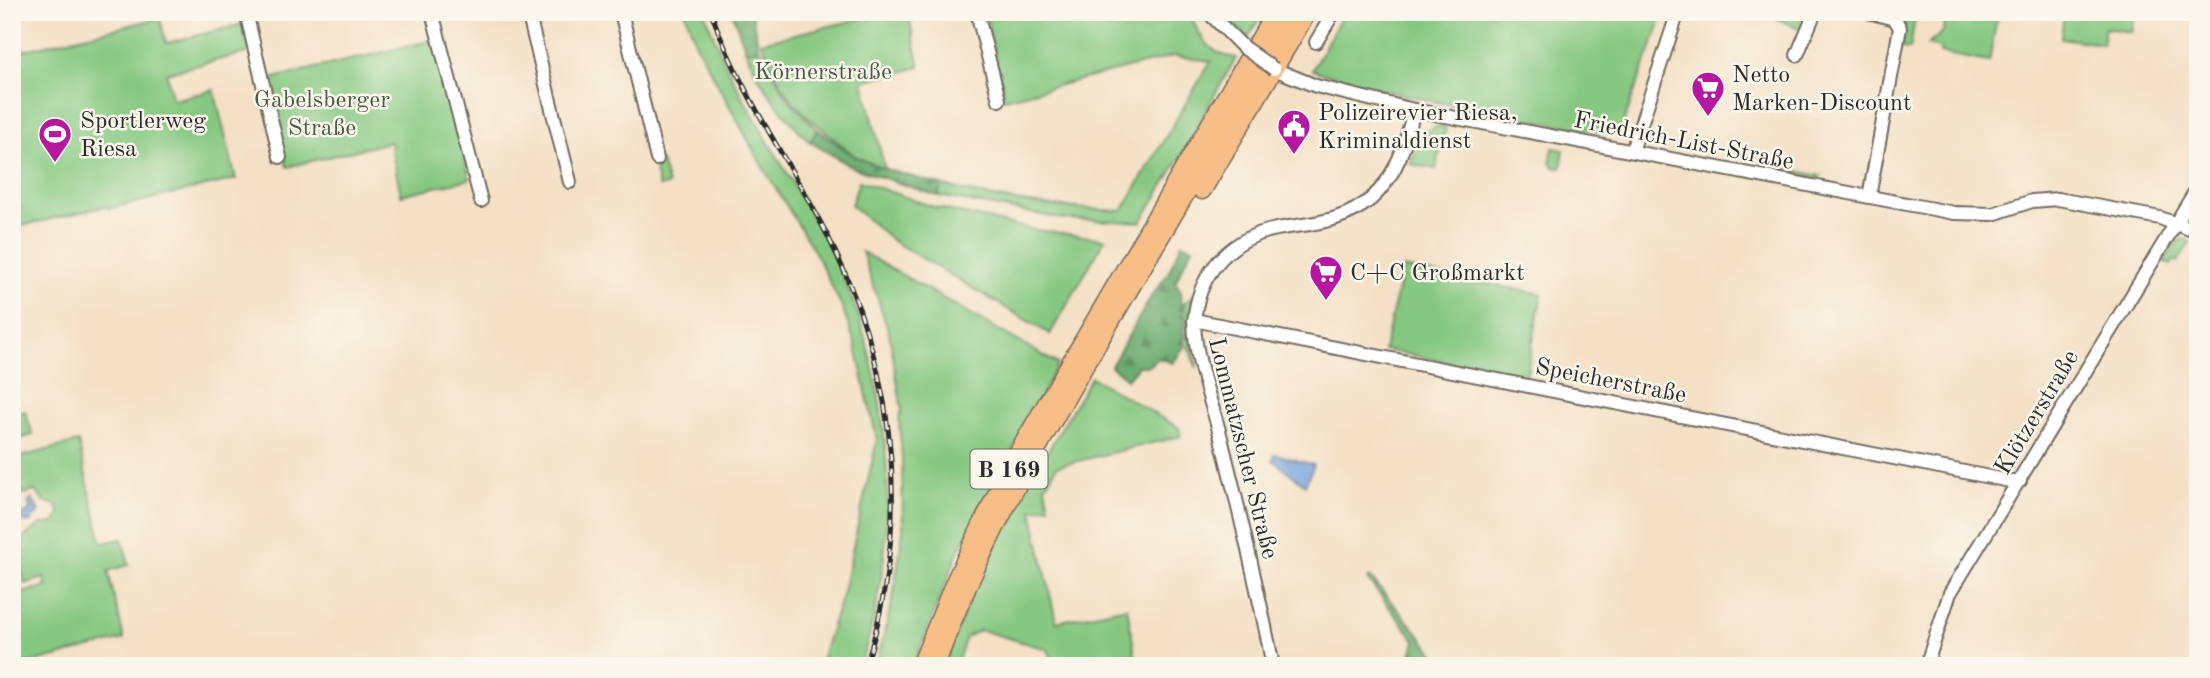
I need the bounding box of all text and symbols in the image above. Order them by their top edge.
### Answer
park label: Körnerstraße [754,61,892,85]
place label: Netto Marken-Discount [1732,64,1911,116]
supermarket icon: Netto Marken-Discount [1689,69,1727,118]
park label: Gabelsberger Straße [254,89,390,141]
place label: Polizeirevier Riesa, Kriminaldienst [1318,102,1517,154]
public building icon: Polizeirevier Riesa, Kriminaldienst [1275,107,1313,156]
street label: Friedrich-List-Straße [1572,109,1796,175]
place label: Sportlerweg Riesa [80,110,206,162]
sports icon: Sportlerweg Riesa [36,115,74,164]
supermarket icon: C+C Großmarkt [1307,253,1345,302]
place label: C+C Großmarkt [1350,262,1525,286]
street label: Lommatzscher Straße [1203,335,1281,562]
street label: Klötzerstraße [1991,347,2084,479]
street label: Speicherstraße [1533,356,1688,408]
road number: B 169 [970,449,1048,489]

